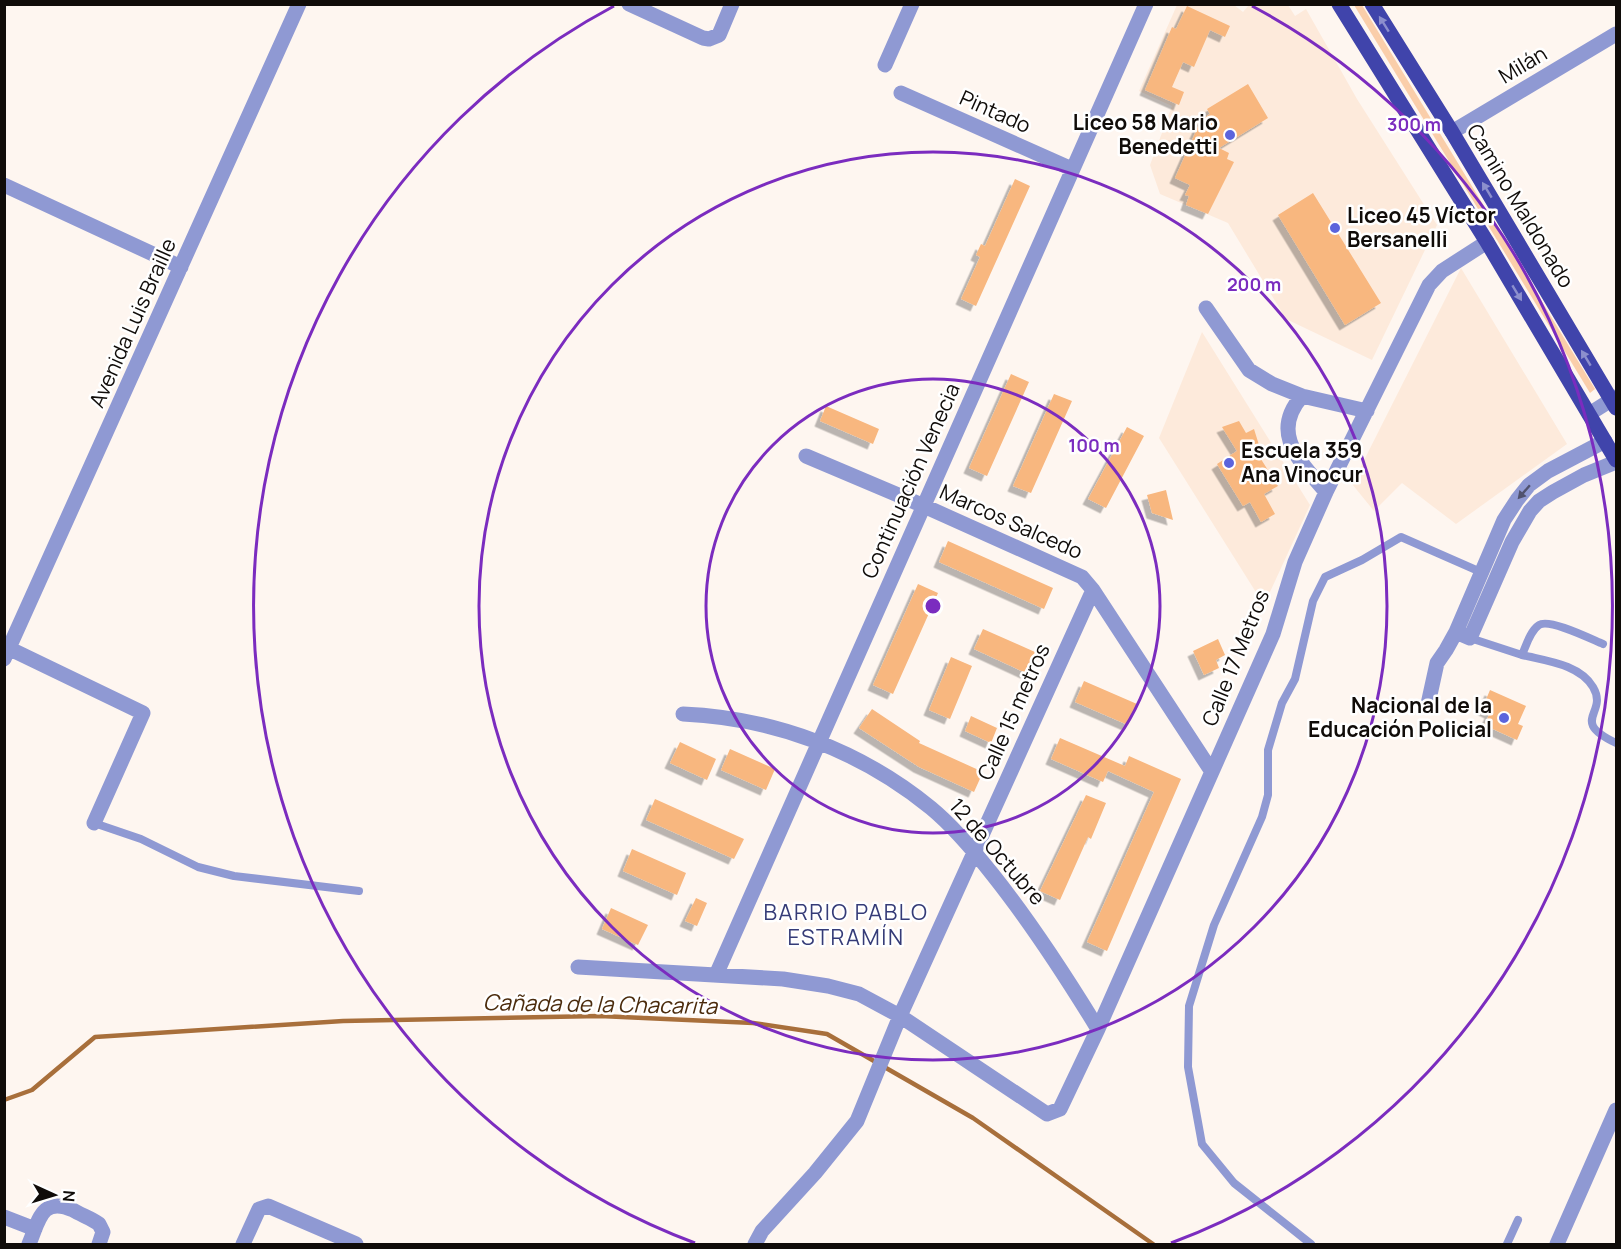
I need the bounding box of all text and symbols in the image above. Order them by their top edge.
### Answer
one-way arrow [1379,16,1390,33]
street label: Milán [1493,39,1552,89]
street label: Pintado [955,83,1035,139]
place label: Liceo 58 Mario Benedetti [1073,108,1218,160]
text: 300 m [1387,112,1441,136]
street label: Camino Maldonado [1461,118,1581,293]
marker: Liceo 58 Mario Benedetti [1223,128,1237,142]
one-way arrow [1481,182,1492,198]
place label: Liceo 45 Víctor Bersanelli [1347,201,1496,253]
marker: Liceo 45 Víctor Bersanelli [1328,221,1342,235]
street label: Avenida Luis Braille [82,234,182,412]
text: 200 m [1227,272,1281,296]
one-way arrow [1512,284,1522,301]
one-way arrow [1581,350,1592,366]
street label: Continuación Venecia [854,378,966,583]
text: 100 m [1068,433,1120,457]
place label: Escuela 359 Ana Vinocur [1241,436,1363,488]
marker: Escuela 359 Ana Vinocur [1222,456,1236,470]
street label: Marcos Salcedo [936,477,1087,565]
one-way arrow [1517,484,1531,499]
street label: Calle 17 Metros [1195,585,1275,730]
centre of rings [923,596,943,616]
street label: Calle 15 metros [970,639,1056,784]
place label: Nacional de la Educación Policial [1308,691,1492,743]
marker: Nacional de la Educación Policial [1497,711,1511,725]
street label: 12 de Octubre [944,792,1052,911]
district label: BARRIO PABLO ESTRAMÍN [764,897,928,952]
water label: Cañada de la Chacarita [483,987,719,1021]
north arrow [24,1165,84,1225]
text: N [58,1190,80,1203]

